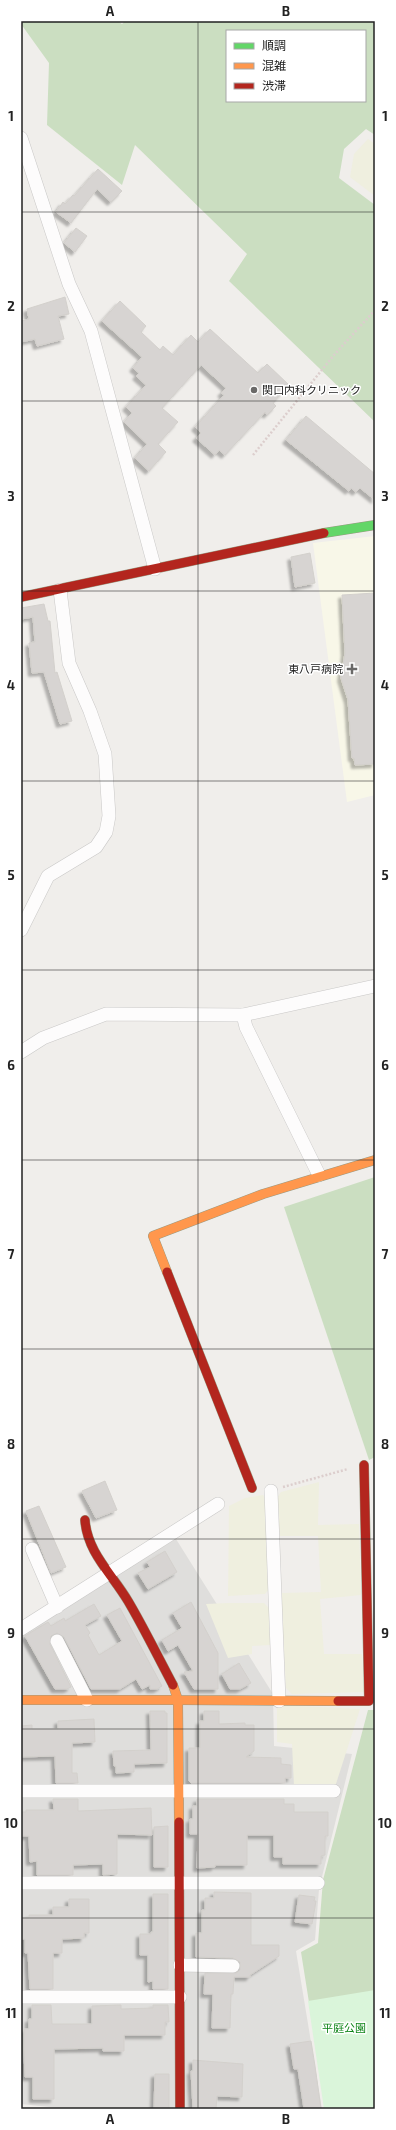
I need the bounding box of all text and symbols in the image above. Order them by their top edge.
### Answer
text: A [106,3,115,19]
text: B [282,3,290,19]
legend [226,30,366,102]
text: 順調 [262,38,286,52]
text: 混雑 [262,58,286,72]
text: 渋滞 [262,78,286,92]
text: 1 [8,108,14,124]
text: 1 [382,108,388,124]
text: 2 [7,298,15,314]
text: 2 [381,298,389,314]
place label: 関口内科クリニック [262,383,361,396]
marker: 関口内科クリニック [249,385,259,395]
text: 3 [7,488,15,504]
text: 3 [381,488,389,504]
place label: 東八戸病院 [288,662,343,675]
marker: 東八戸病院 [346,663,358,675]
text: 4 [7,677,15,693]
text: 4 [381,677,389,693]
text: 5 [7,867,15,883]
text: 5 [381,867,389,883]
text: 6 [7,1057,15,1073]
text: 6 [381,1057,389,1073]
text: 7 [8,1246,15,1262]
text: 7 [382,1246,389,1262]
text: 8 [7,1436,15,1452]
text: 8 [381,1436,389,1452]
text: 9 [7,1625,15,1641]
text: 9 [381,1625,389,1641]
text: 10 [4,1815,18,1831]
text: 10 [378,1815,392,1831]
text: 11 [5,2005,17,2021]
text: 11 [379,2005,391,2021]
park label: 平庭公園 [322,2021,366,2034]
text: A [106,2111,115,2127]
text: B [282,2111,290,2127]

